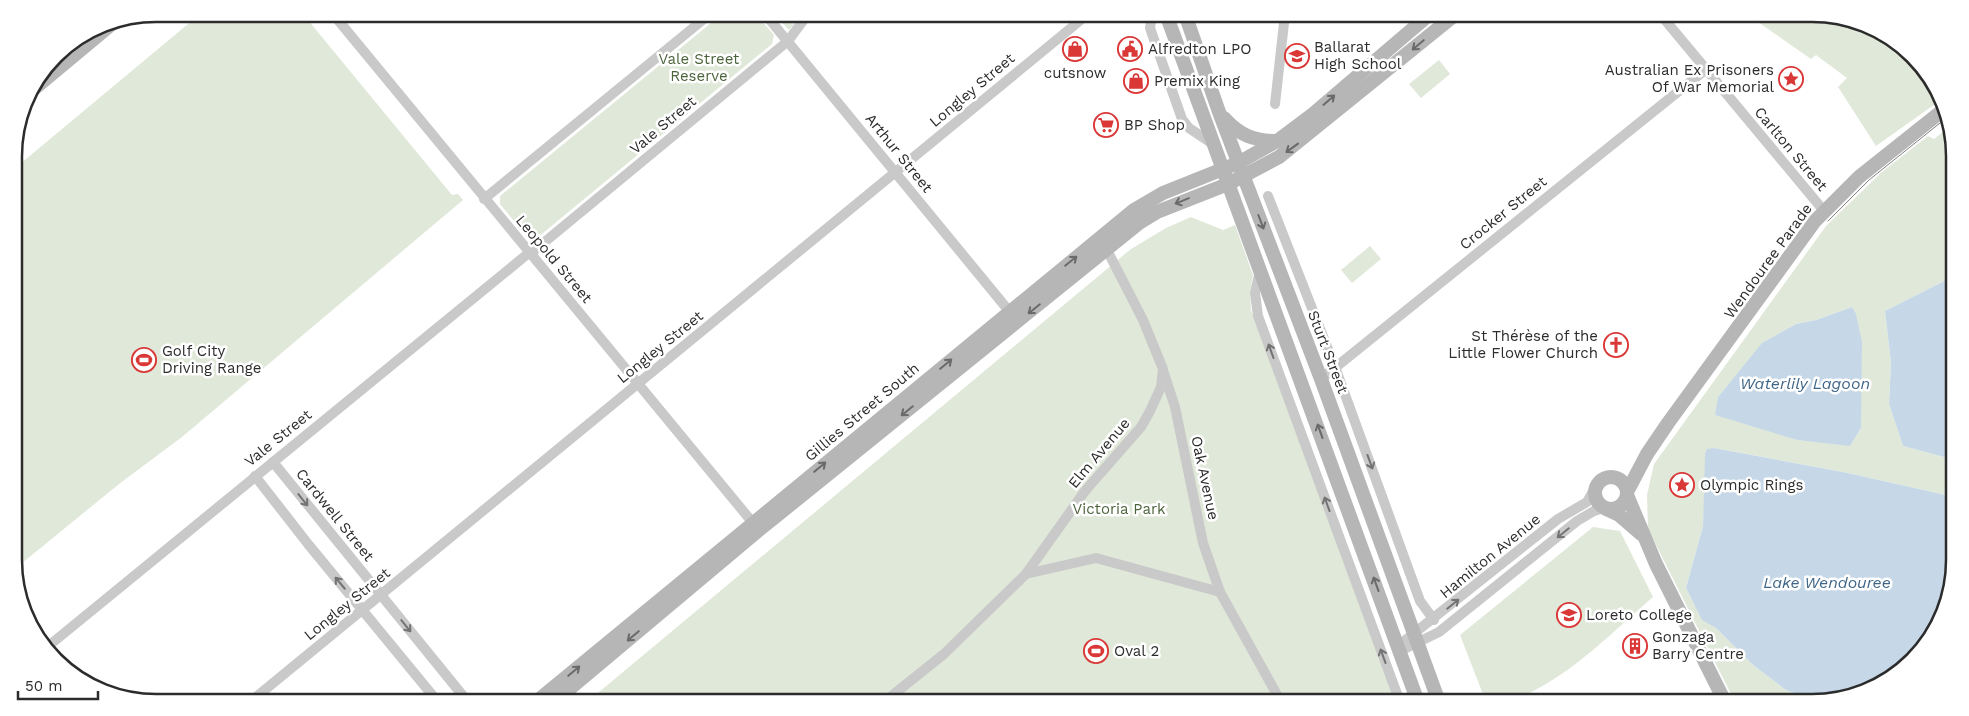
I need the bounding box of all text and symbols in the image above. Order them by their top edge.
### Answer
shop icon: cutsnow [1062,36,1088,62]
public building icon: Alfredton LPO [1117,36,1143,62]
place label: Ballarat High School [1314,38,1402,73]
one-way arrow [1412,39,1425,50]
place label: Alfredton LPO [1148,40,1251,58]
school or university icon: Ballarat High School [1284,43,1310,69]
street label: Longley Street [926,49,1019,131]
park label: Vale Street Reserve [659,50,740,85]
place label: Australian Ex Prisoners Of War Memorial [1605,61,1774,96]
place label: cutsnow [1044,64,1107,82]
place icon: Australian Ex Prisoners Of War Memorial [1778,66,1804,92]
shop icon: Premix King [1123,68,1149,94]
place label: Premix King [1154,72,1240,90]
street label: Vale Street [626,92,700,158]
one-way arrow [1323,94,1336,106]
street label: Carlton Street [1751,103,1832,195]
street label: Arthur Street [862,110,937,197]
supermarket icon: BP Shop [1093,112,1119,138]
place label: BP Shop [1124,116,1185,134]
one-way arrow [1285,143,1299,153]
street label: Crocker Street [1456,172,1551,254]
one-way arrow [1175,197,1190,206]
street label: Wendouree Parade [1720,200,1816,322]
street label: Leopold Street [512,211,596,307]
one-way arrow [1257,214,1266,229]
one-way arrow [1064,255,1077,266]
one-way arrow [1027,304,1040,315]
street label: Longley Street [613,306,707,387]
street label: Sturt Street [1304,308,1352,397]
place label: St Thérèse of the Little Flower Church [1448,327,1598,362]
church icon: St Thérèse of the Little Flower Church [1603,332,1629,358]
place label: Golf City Driving Range [162,342,261,377]
one-way arrow [1265,344,1274,359]
sports icon: Golf City Driving Range [131,347,157,373]
one-way arrow [939,358,952,369]
street label: Gillies Street South [801,359,923,465]
water label: Waterlily Lagoon [1740,374,1870,393]
street label: Vale Street [241,405,316,470]
one-way arrow [901,406,914,417]
street label: Elm Avenue [1064,414,1134,492]
one-way arrow [1315,424,1324,439]
street label: Oak Avenue [1187,434,1223,522]
one-way arrow [1366,454,1375,469]
one-way arrow [814,462,827,473]
street label: Cardwell Street [292,465,378,565]
place icon: Olympic Rings [1669,472,1695,498]
place label: Olympic Rings [1700,476,1804,494]
one-way arrow [298,493,309,506]
one-way arrow [1322,497,1331,512]
park label: Victoria Park [1072,500,1166,518]
street label: Hamilton Avenue [1436,510,1544,602]
one-way arrow [1557,527,1570,538]
street label: Longley Street [300,563,394,644]
water label: Lake Wendouree [1763,573,1891,592]
one-way arrow [335,577,346,590]
one-way arrow [1371,577,1380,592]
one-way arrow [1447,599,1460,610]
school or university icon: Loreto College [1556,602,1582,628]
place label: Loreto College [1586,606,1692,624]
one-way arrow [400,620,411,633]
place label: Gonzaga Barry Centre [1652,628,1744,663]
one-way arrow [626,631,639,642]
building icon: Gonzaga Barry Centre [1622,633,1648,659]
sports icon: Oval 2 [1083,638,1109,664]
place label: Oval 2 [1114,642,1159,660]
one-way arrow [1378,649,1387,665]
one-way arrow [567,666,580,677]
scale bar [18,668,98,700]
text: 50 m [25,677,62,695]

